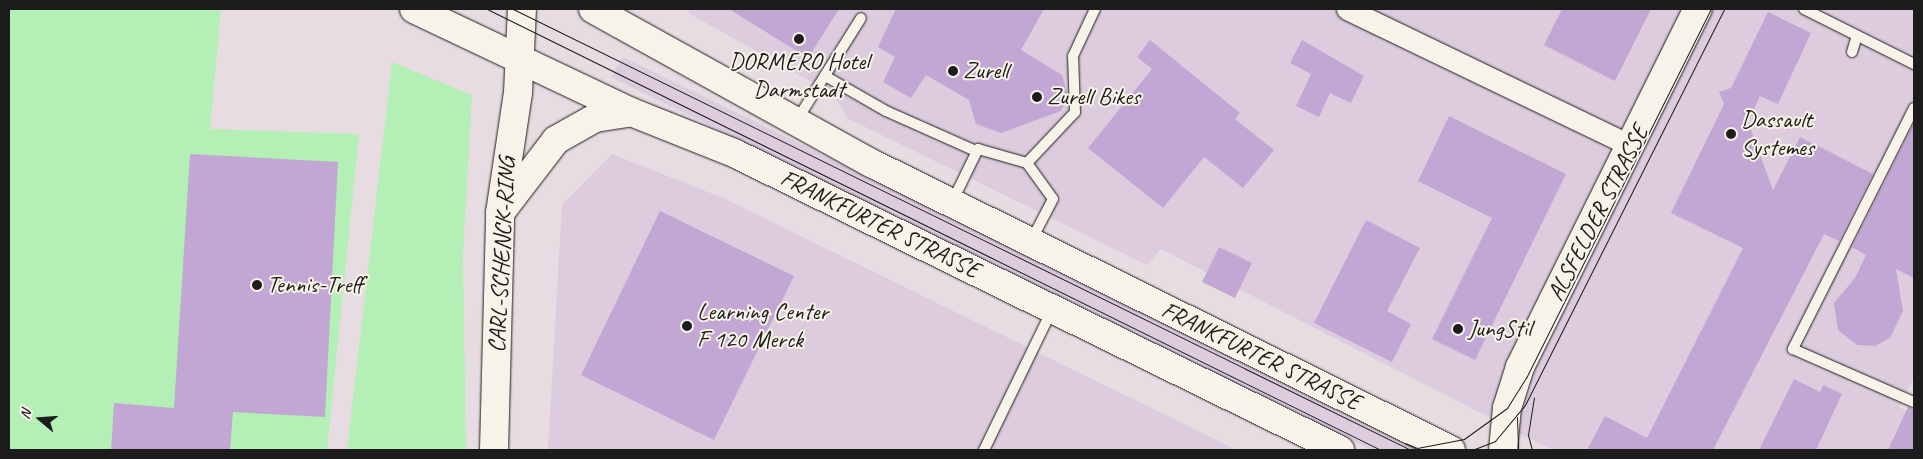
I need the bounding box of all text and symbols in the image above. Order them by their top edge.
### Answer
marker: DORMERO Hotel Darmstadt [793,33,805,45]
place label: DORMERO Hotel Darmstadt [729,48,869,104]
place label: Zurell [963,57,1008,85]
marker: Zurell [947,65,959,77]
place label: Zurell Bikes [1047,83,1140,111]
marker: Zurell Bikes [1031,91,1043,103]
place label: Dassault Systemes [1741,106,1814,162]
street label: ALSFELDER STRASSE [1541,121,1655,305]
marker: Dassault Systemes [1725,128,1737,140]
street label: CARL-SCHENCK-RING [483,157,521,353]
street label: FRANKFURTER STRASSE [776,163,984,285]
place label: Tennis-Treff [267,271,363,299]
marker: Tennis-Treff [251,279,263,291]
street label: FRANKFURTER STRASSE [1157,295,1365,417]
place label: Learning Center F 120 Merck [697,298,828,354]
place label: JungStil [1468,315,1531,343]
marker: Learning Center F 120 Merck [681,320,693,332]
marker: JungStil [1452,323,1464,335]
north arrow [15,394,65,444]
text: N [16,407,35,421]

